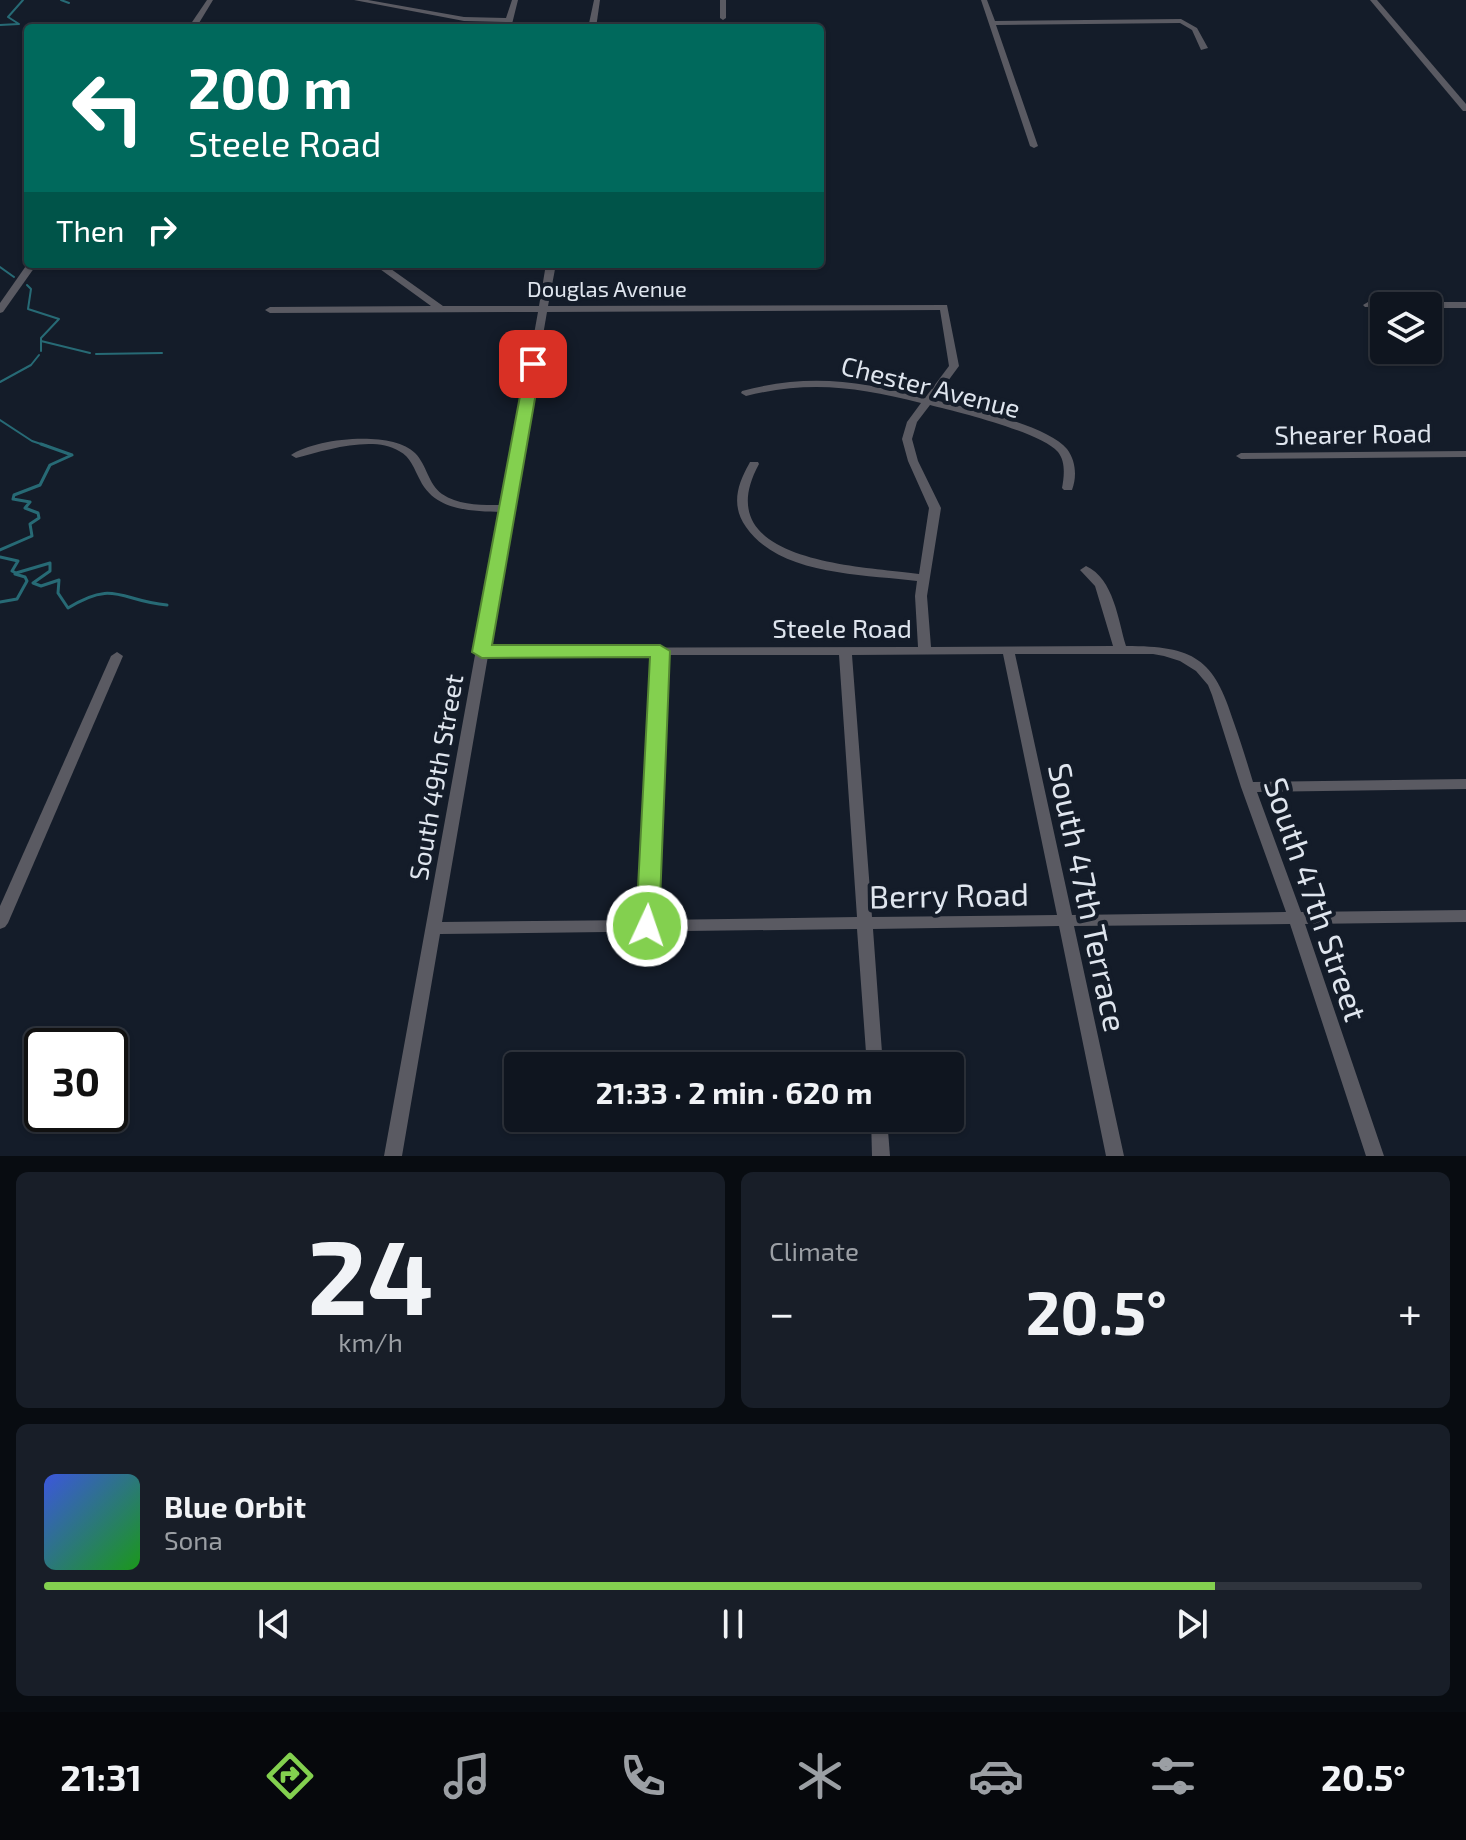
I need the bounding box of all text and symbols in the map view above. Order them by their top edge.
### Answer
text: 200 m [188,53,353,120]
icon: left [56,56,160,160]
text: Steele Road [188,121,381,164]
icon: right [140,208,184,252]
text: Then [56,212,124,248]
street label: Douglas Avenue [527,275,687,301]
map controls [1370,292,1442,364]
button: layers [1370,292,1442,364]
pin [499,330,567,398]
icon: arrive [511,342,555,386]
street label: Chester Avenue [838,349,1024,423]
street label: Shearer Road [1274,416,1432,450]
street label: Steele Road [772,612,912,643]
street label: South 49th Street [402,671,468,883]
street label: South 47th Terrace [1042,759,1136,1035]
street label: South 47th Street [1257,772,1377,1026]
street label: Berry Road [869,874,1029,914]
position arrow [605,884,689,968]
speed limit sign: 30 [24,1028,128,1132]
text: 21:33 · 2 min · 620 m [596,1074,872,1110]
text: 24 [307,1211,434,1336]
text: Climate [769,1235,859,1266]
text: 20.5° [1026,1275,1167,1347]
text: − [769,1285,795,1338]
text: + [1398,1285,1422,1338]
text: km/h [338,1326,403,1357]
text: Blue Orbit [164,1488,306,1524]
text: Sona [164,1524,223,1555]
icon: previous [252,1602,296,1646]
icon: pause [711,1602,755,1646]
icon: next [1170,1602,1214,1646]
icon: directions [262,1748,318,1804]
icon: music [439,1748,495,1804]
icon: phone [615,1748,671,1804]
icon: climate [792,1748,848,1804]
icon: car [968,1748,1024,1804]
icon: filters [1145,1748,1201,1804]
text: 21:31 [60,1755,142,1798]
text: 20.5° [1321,1755,1406,1798]

